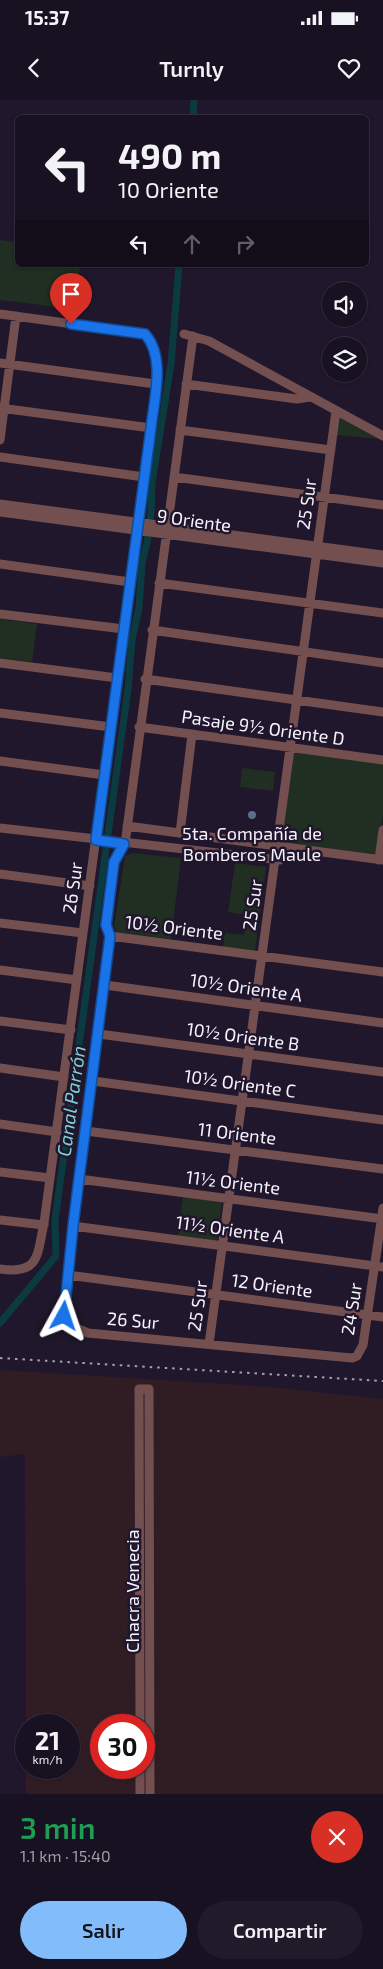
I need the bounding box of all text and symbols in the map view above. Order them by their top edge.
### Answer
text: 15:37 [25,6,69,29]
icon: back [20,54,48,82]
icon: heart [335,54,363,82]
text: Turnly [159,55,224,81]
text: 490 m [118,134,221,176]
icon: left [35,135,100,200]
text: 10 Oriente [118,176,219,202]
icon: left [125,230,153,258]
icon: ahead [178,230,206,258]
icon: right [231,230,259,258]
pin [50,273,92,324]
icon: arrive [57,280,85,308]
map controls [322,282,367,382]
button: sound [322,282,367,327]
button: layers [322,337,367,382]
street label: 25 Sur [292,477,320,531]
street label: 9 Oriente [156,504,233,536]
street label: Pasaje 9½ Oriente D [180,705,346,749]
marker: 5ta. Compañía de Bomberos Maule [246,809,258,821]
place label: 5ta. Compañía de Bomberos Maule [182,822,322,865]
street label: 26 Sur [57,861,87,915]
street label: 25 Sur [238,878,266,932]
street label: 10½ Oriente [124,910,224,944]
street label: 10½ Oriente A [189,968,304,1006]
street label: 10½ Oriente B [185,1017,301,1055]
water label: Canal Parrón [51,1044,90,1158]
street label: 10½ Oriente C [183,1064,297,1102]
street label: 11 Oriente [197,1117,278,1149]
street label: 11½ Oriente [185,1165,281,1199]
street label: 11½ Oriente A [174,1211,287,1248]
street label: 12 Oriente [230,1268,314,1302]
street label: 25 Sur [183,1279,211,1333]
street label: 24 Sur [336,1281,366,1337]
position arrow [37,1289,89,1341]
street label: 26 Sur [106,1307,160,1333]
street label: Chacra Venecia [121,1529,143,1653]
speed limit sign: 30 [90,1714,155,1779]
text: 21 [35,1725,60,1755]
text: km/h [33,1752,62,1766]
text: 3 min [20,1809,96,1845]
button: close [311,1811,363,1863]
text: 1.1 km · 15:40 [20,1846,111,1865]
button: Salir [20,1901,187,1959]
button: Compartir [197,1901,363,1959]

